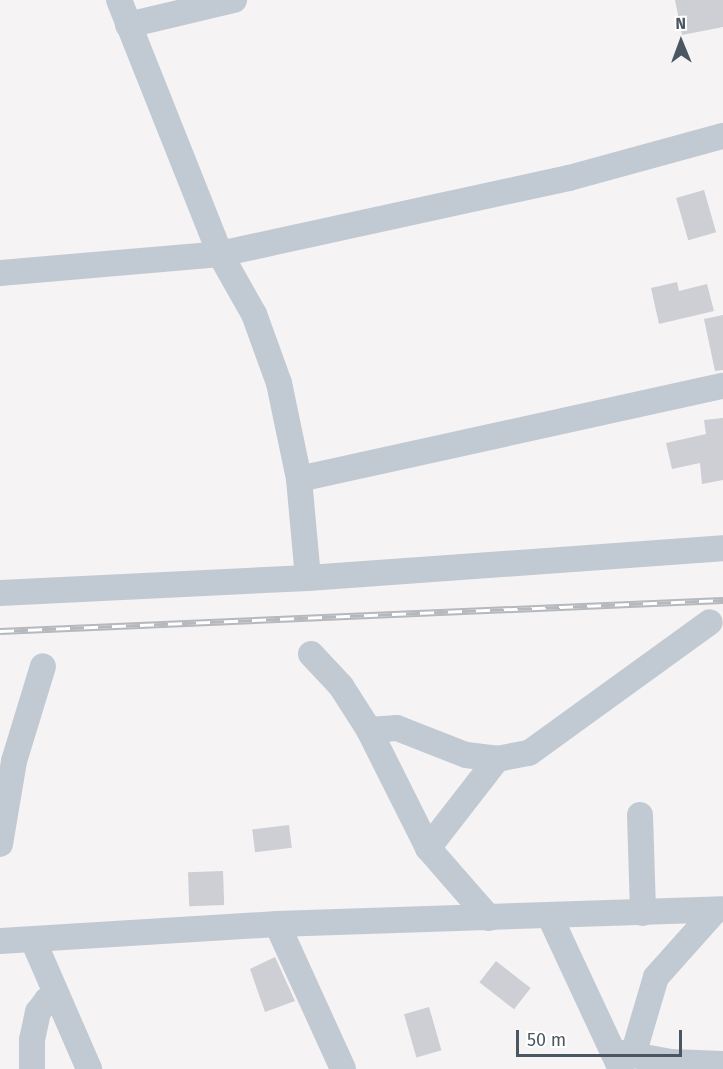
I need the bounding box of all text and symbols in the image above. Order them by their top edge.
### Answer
north arrow [651,12,711,72]
text: N [675,14,686,33]
scale bar [519,1018,686,1056]
text: 50 m [527,1029,566,1051]

